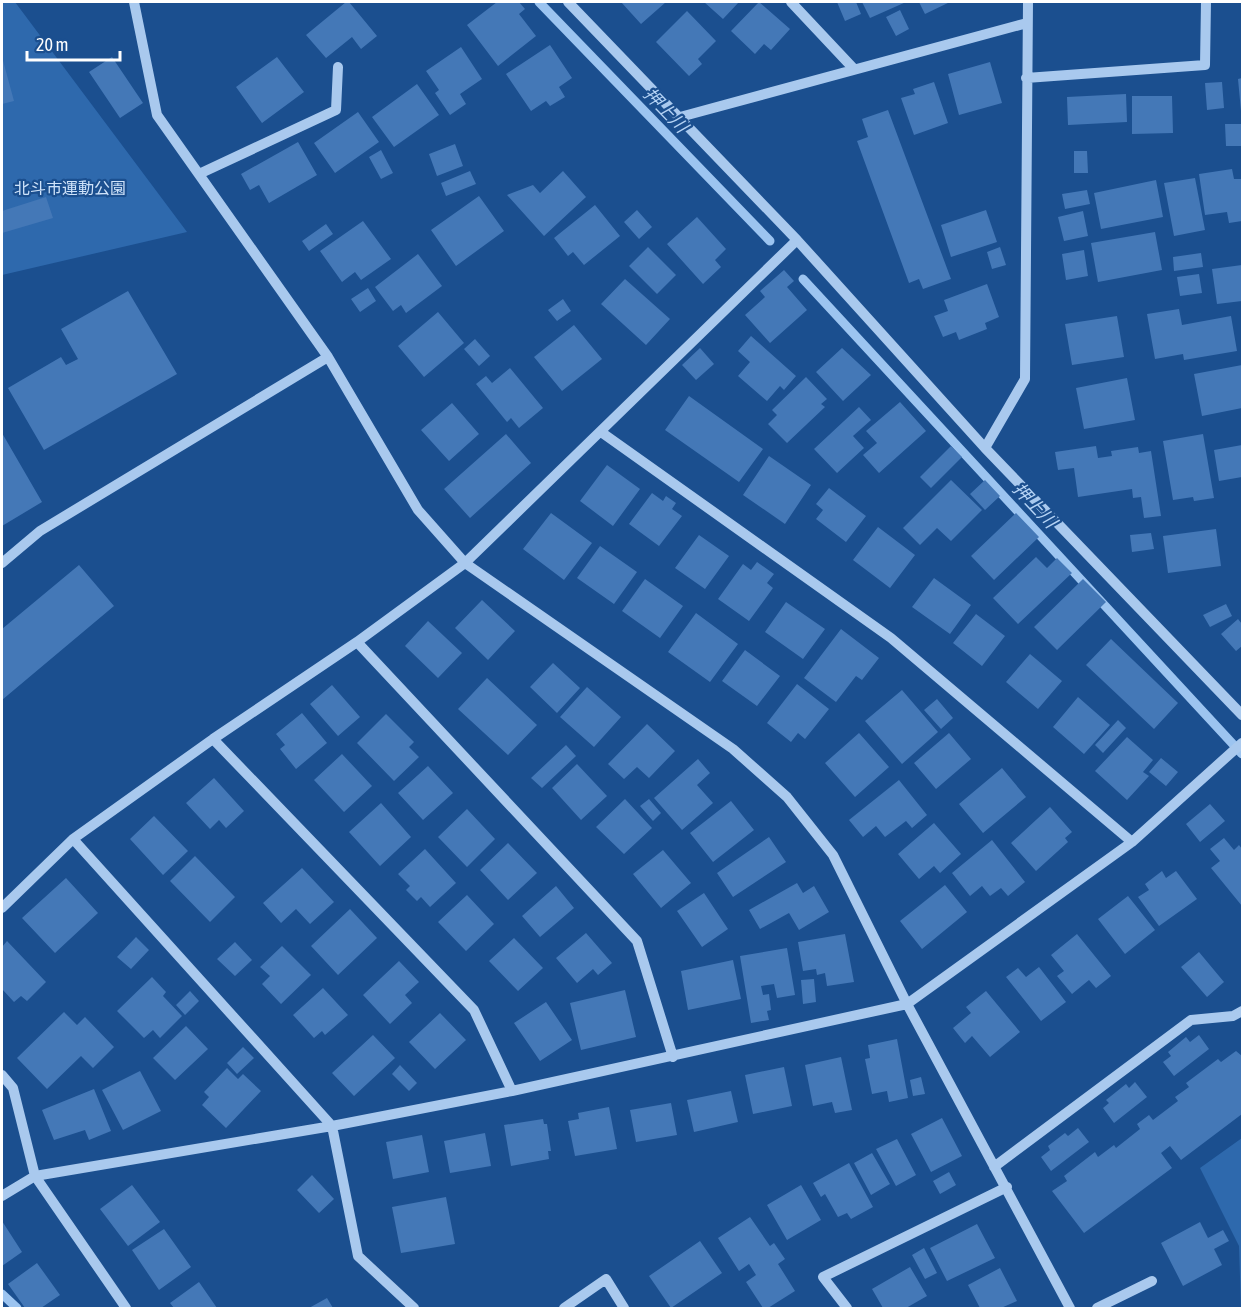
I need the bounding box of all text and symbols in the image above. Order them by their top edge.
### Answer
scale bar [27,24,120,62]
text: 20 m [36,34,68,55]
water label: 押上川 [640,83,694,138]
park label: 北斗市運動公園 [14,179,126,197]
water label: 押上川 [1009,478,1062,533]

